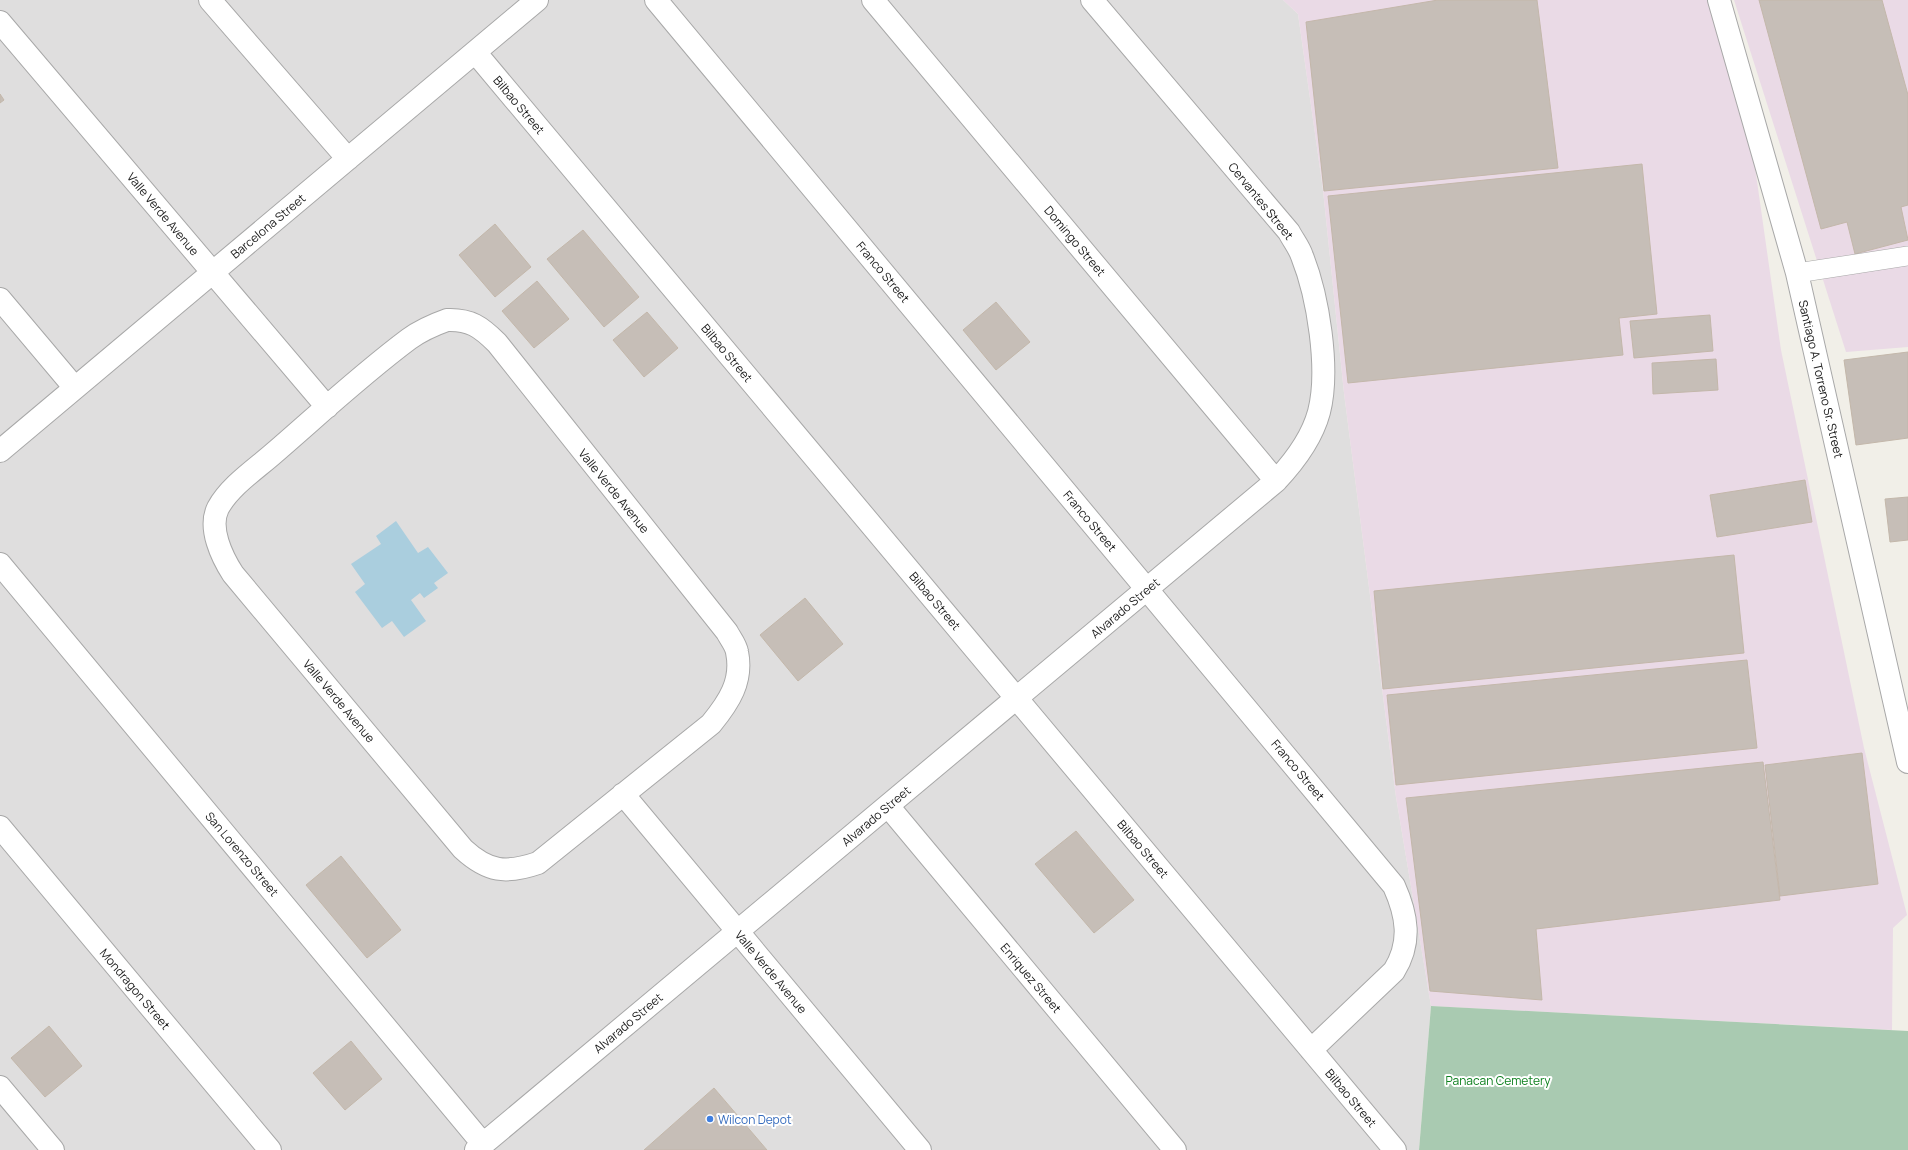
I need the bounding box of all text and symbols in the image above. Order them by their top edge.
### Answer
street label: Bilbao Street [490,72,549,138]
street label: Cervantes Street [1225,159,1298,243]
street label: Valle Verde Avenue [123,169,203,259]
street label: Barcelona Street [227,189,309,262]
street label: Domingo Street [1040,202,1110,280]
street label: Franco Street [852,238,914,306]
street label: Santiago A. Torreno Sr. Street [1795,298,1848,460]
street label: Bilbao Street [698,320,757,386]
street label: Valle Verde Avenue [575,445,653,537]
street label: Franco Street [1059,487,1121,555]
street label: Bilbao Street [906,568,965,634]
street label: Alvarado Street [1087,574,1163,642]
street label: Valle Verde Avenue [299,656,379,746]
street label: Franco Street [1267,736,1329,804]
street label: Alvarado Street [838,782,914,850]
street label: San Lorenzo Street [202,808,283,900]
street label: Bilbao Street [1114,816,1173,882]
street label: Valle Verde Avenue [731,927,811,1017]
street label: Enriquez Street [997,939,1065,1017]
street label: Mondragon Street [96,945,174,1033]
street label: Alvarado Street [590,989,666,1057]
street label: Bilbao Street [1322,1065,1381,1131]
park label: Panacan Cemetery [1446,1072,1551,1089]
place label: Wilcon Depot [718,1111,792,1128]
marker: Wilcon Depot [705,1114,715,1124]

